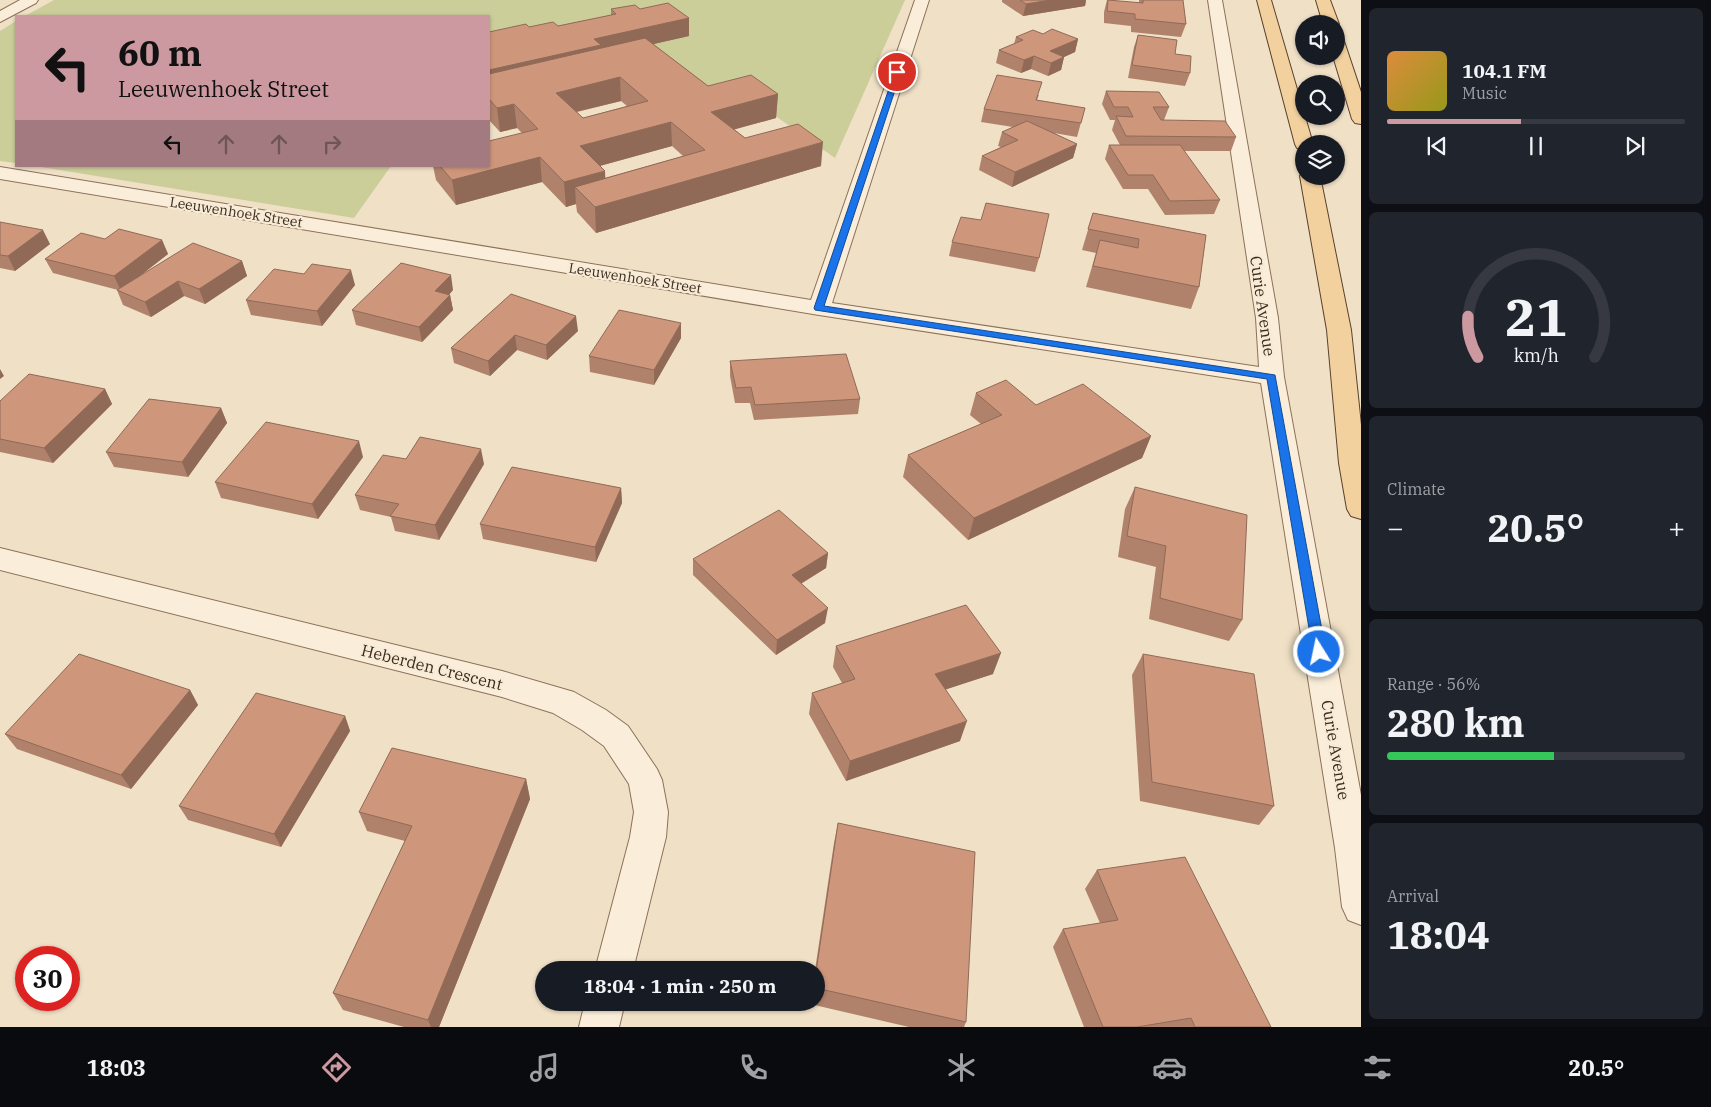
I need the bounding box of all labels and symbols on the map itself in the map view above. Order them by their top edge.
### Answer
pin [876,51,918,93]
street label: Leeuwenhoek Street [168,193,304,231]
street label: Curie Avenue [1246,255,1280,357]
street label: Leeuwenhoek Street [567,259,703,297]
position arrow [1292,625,1344,677]
street label: Heberden Crescent [359,640,505,694]
street label: Curie Avenue [1317,699,1355,801]
speed limit sign: 30 [15,946,80,1011]

